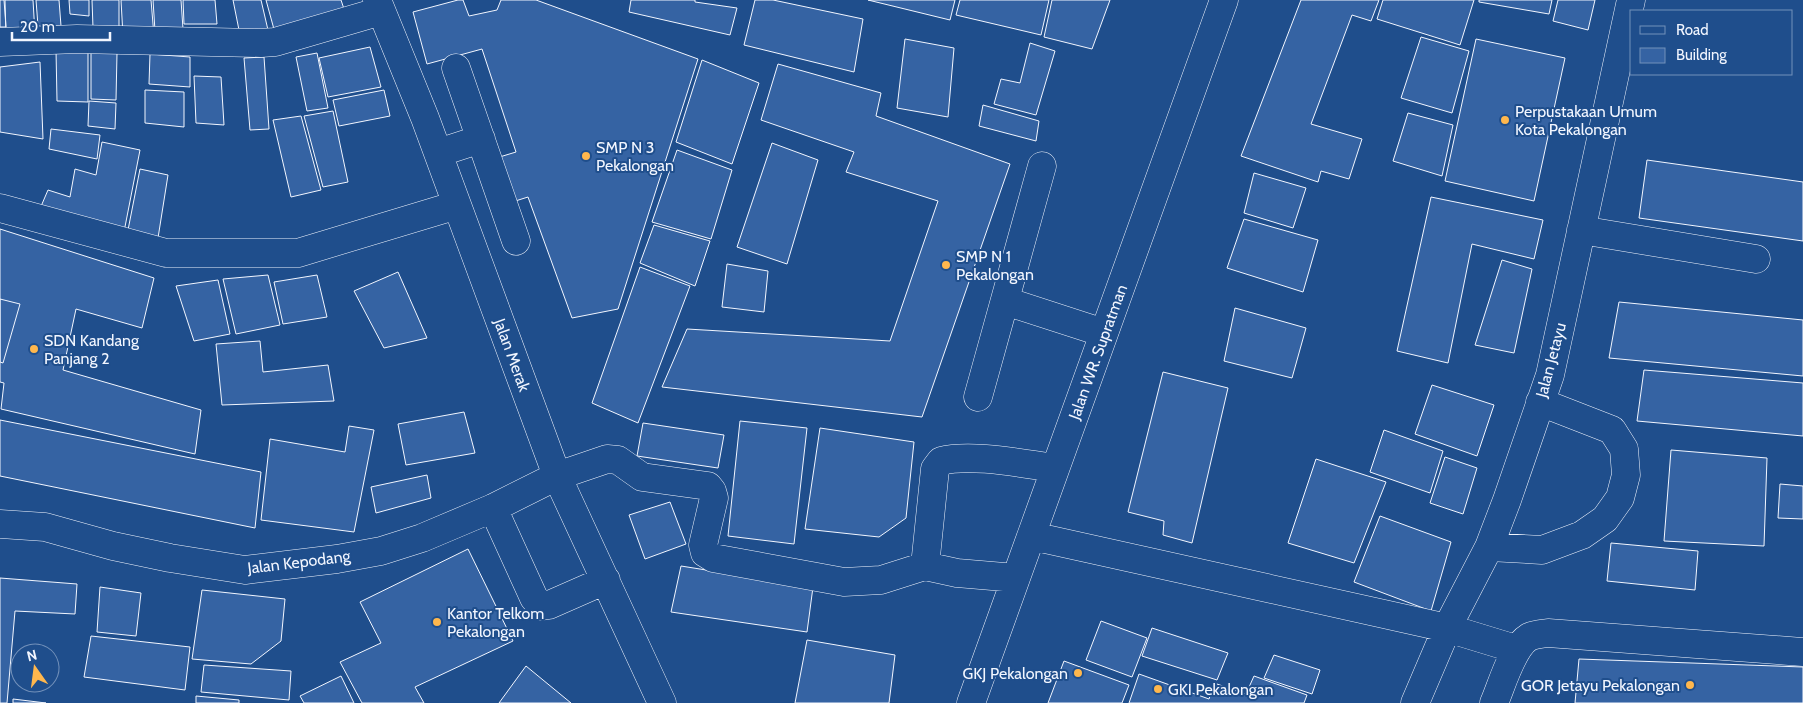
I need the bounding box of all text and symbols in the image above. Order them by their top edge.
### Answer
scale bar [12,10,110,42]
legend [1630,10,1793,75]
text: 20 m [20,18,55,36]
text: Road [1676,21,1709,39]
text: Building [1676,46,1727,64]
place label: Perpustakaan Umum Kota Pekalongan [1515,102,1657,139]
marker: Perpustakaan Umum Kota Pekalongan [1499,114,1511,126]
place label: SMP N 3 Pekalongan [596,138,674,175]
marker: SMP N 3 Pekalongan [580,150,592,162]
place label: SMP N 1 Pekalongan [956,247,1034,284]
marker: SMP N 1 Pekalongan [940,259,952,271]
street label: Jalan WR. Supratman [1064,282,1131,423]
street label: Jalan Merak [490,315,534,395]
street label: Jalan Jetayu [1532,320,1570,401]
place label: SDN Kandang Panjang 2 [44,331,140,368]
marker: SDN Kandang Panjang 2 [28,343,40,355]
street label: Jalan Kepodang [245,546,353,578]
place label: Kantor Telkom Pekalongan [447,604,544,641]
marker: Kantor Telkom Pekalongan [431,616,443,628]
north arrow [10,643,60,693]
text: N [25,645,39,665]
place label: GKJ Pekalongan [963,664,1068,683]
marker: GKJ Pekalongan [1072,667,1084,679]
place label: GOR Jetayu Pekalongan [1521,676,1680,695]
marker: GOR Jetayu Pekalongan [1684,679,1696,691]
place label: GKI Pekalongan [1168,680,1273,699]
marker: GKI Pekalongan [1152,683,1164,695]

